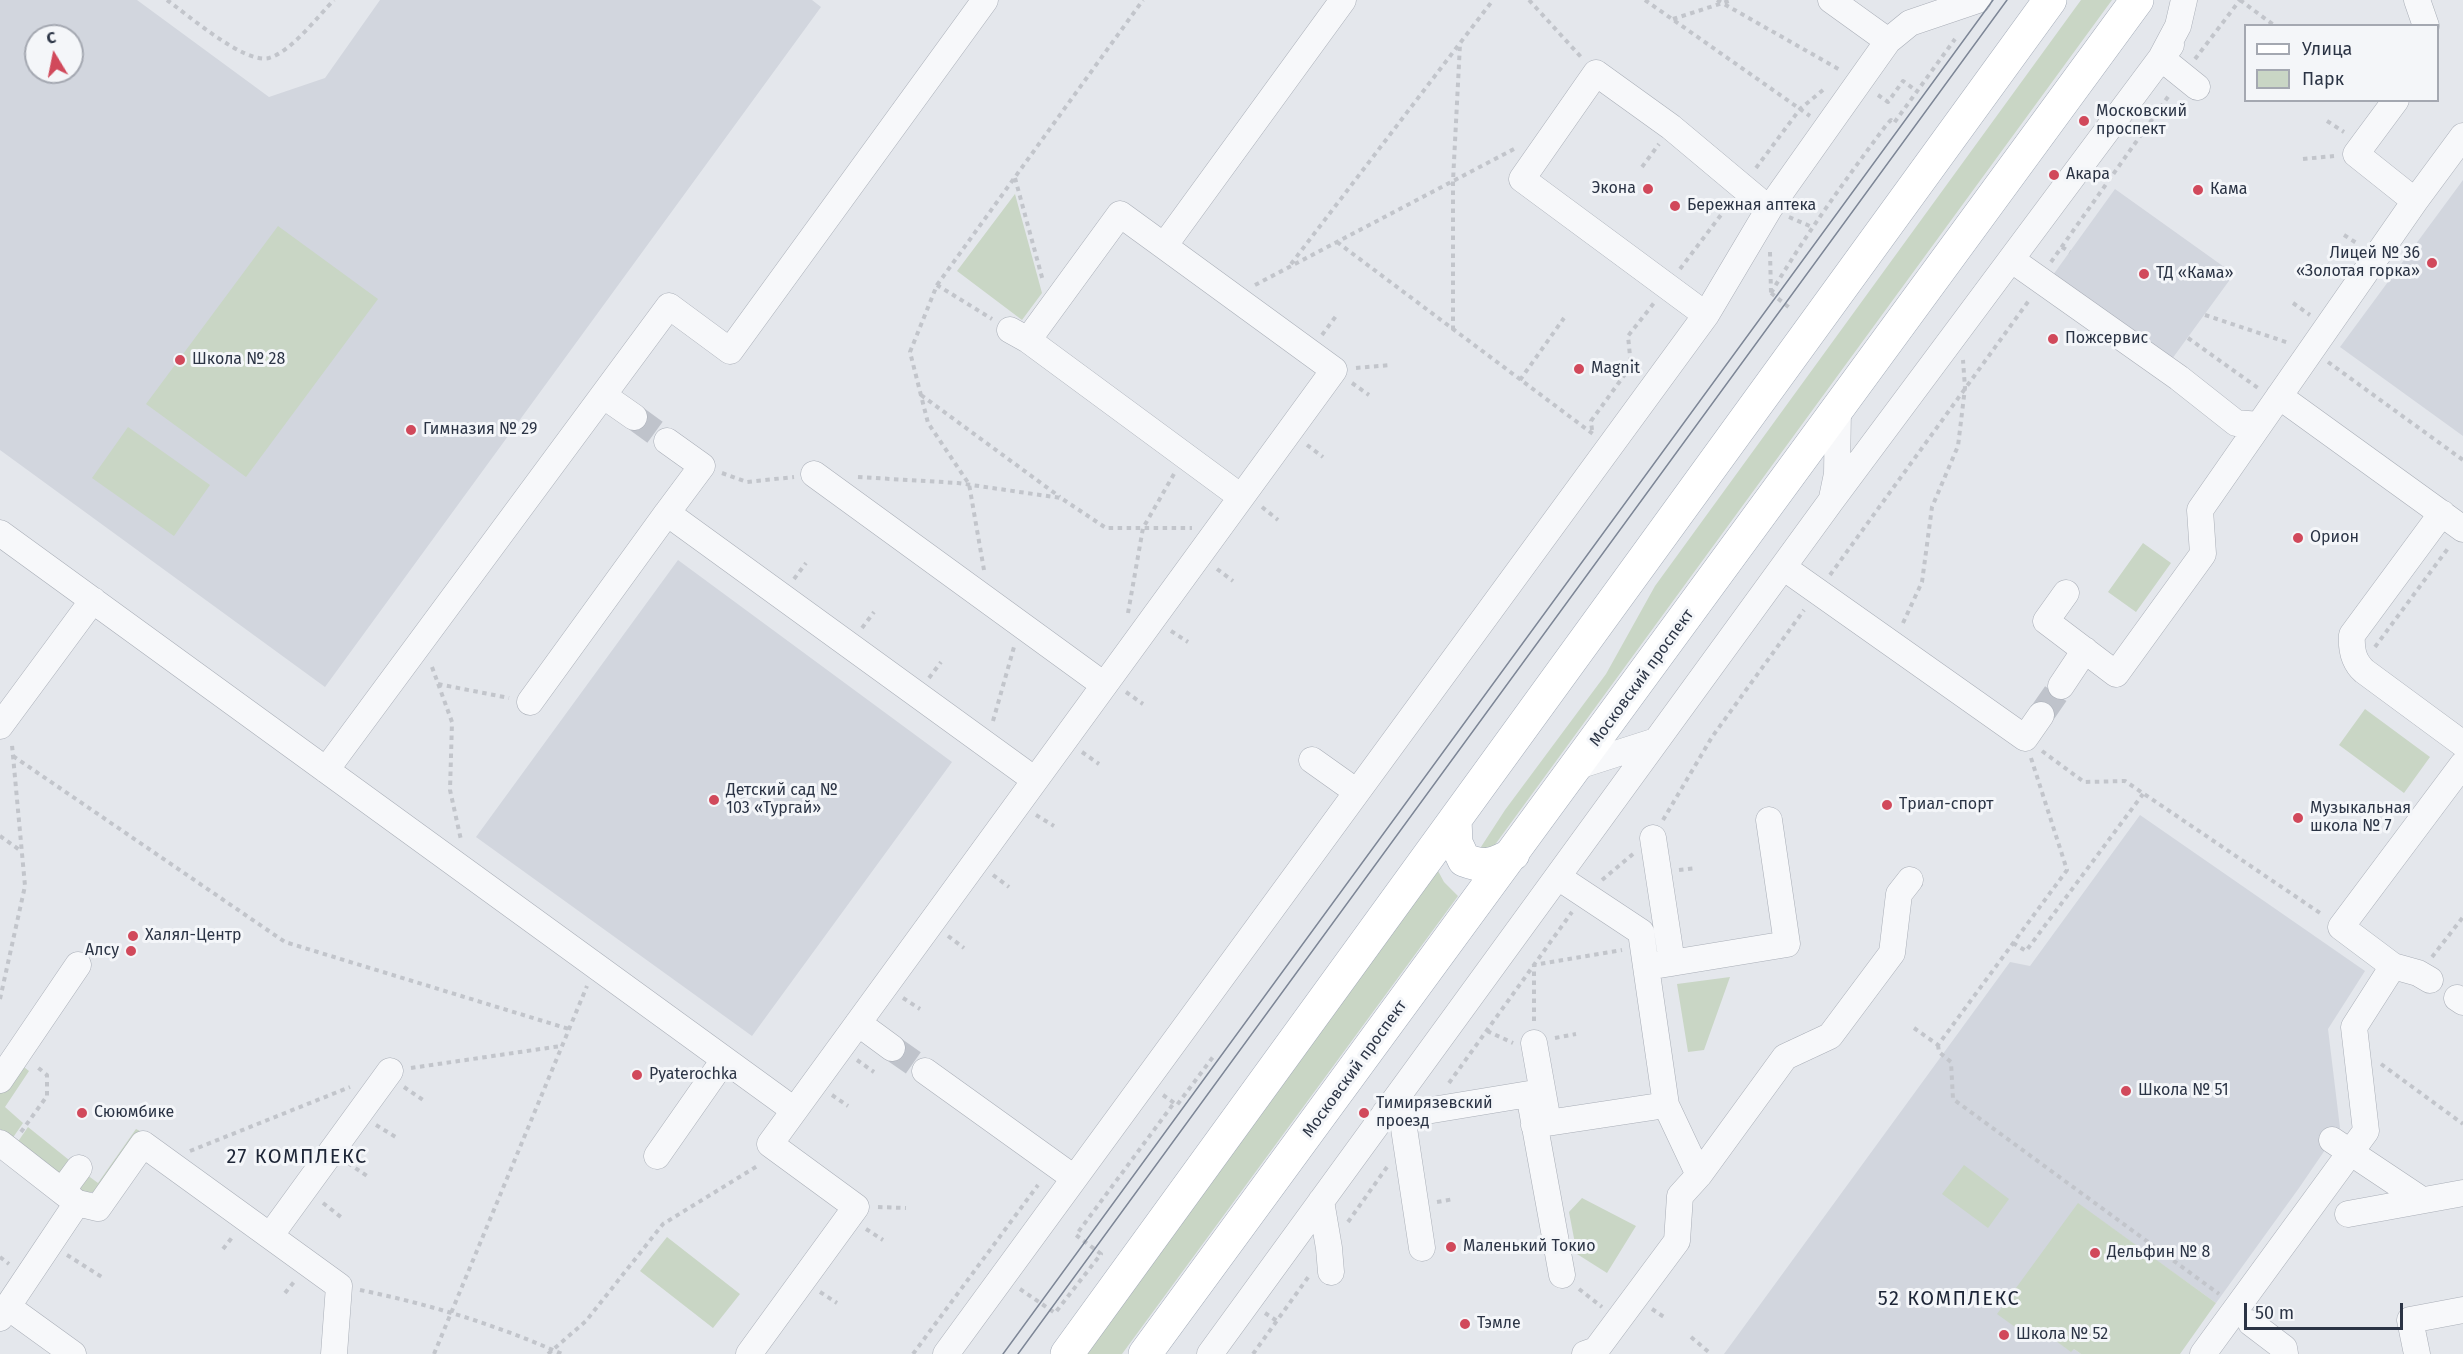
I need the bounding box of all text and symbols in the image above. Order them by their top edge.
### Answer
north arrow [24,24,84,84]
legend [2244,24,2439,102]
text: С [45,28,57,48]
text: Улица [2302,38,2352,60]
text: Парк [2302,68,2344,90]
place label: Московский проспект [2096,102,2187,140]
marker: Московский проспект [2077,114,2091,128]
place label: Акара [2066,165,2110,185]
marker: Акара [2047,168,2061,182]
place label: Экона [1592,179,1636,199]
place label: Кама [2210,180,2247,200]
marker: Экона [1641,182,1655,196]
marker: Кама [2191,183,2205,197]
place label: Бережная аптека [1687,196,1816,216]
marker: Бережная аптека [1668,199,1682,213]
place label: Лицей № 36 «Золотая горка» [2296,244,2420,282]
marker: Лицей № 36 «Золотая горка» [2425,256,2439,270]
place label: ТД «Кама» [2156,264,2233,284]
marker: ТД «Кама» [2137,267,2151,281]
place label: Пожсервис [2065,329,2148,349]
marker: Пожсервис [2046,332,2060,346]
place label: Школа № 28 [192,350,285,370]
marker: Школа № 28 [173,353,187,367]
place label: Magnit [1591,359,1640,379]
marker: Magnit [1572,362,1586,376]
place label: Гимназия № 29 [423,420,537,440]
marker: Гимназия № 29 [404,423,418,437]
place label: Орион [2310,528,2359,548]
marker: Орион [2291,531,2305,545]
street label: Московский проспект [1586,606,1698,750]
place label: Детский сад № 103 «Тургай» [726,781,838,819]
marker: Детский сад № 103 «Тургай» [707,793,721,807]
place label: Триал-спорт [1899,795,1993,815]
marker: Триал-спорт [1880,798,1894,812]
place label: Музыкальная школа № 7 [2310,799,2411,837]
marker: Музыкальная школа № 7 [2291,811,2305,825]
place label: Халял-Центр [145,926,241,946]
marker: Халял-Центр [126,929,140,943]
place label: Алсу [85,941,119,961]
marker: Алсу [124,944,138,958]
street label: Московский проспект [1299,997,1411,1141]
place label: Pyaterochka [649,1065,738,1085]
marker: Pyaterochka [630,1068,644,1082]
place label: Школа № 51 [2138,1081,2229,1101]
marker: Школа № 51 [2119,1084,2133,1098]
place label: Тимирязевский проезд [1376,1094,1493,1132]
place label: Сююмбике [94,1103,174,1123]
marker: Сююмбике [75,1106,89,1120]
marker: Тимирязевский проезд [1357,1106,1371,1120]
district label: 27 КОМПЛЕКС [226,1145,368,1169]
place label: Маленький Токио [1463,1237,1596,1257]
marker: Маленький Токио [1444,1240,1458,1254]
place label: Дельфин № 8 [2107,1243,2210,1263]
marker: Дельфин № 8 [2088,1246,2102,1260]
district label: 52 КОМПЛЕКС [1878,1287,2020,1311]
scale bar [2247,1291,2406,1329]
text: 50 m [2255,1302,2294,1324]
place label: Тэмле [1477,1314,1521,1334]
marker: Тэмле [1458,1317,1472,1331]
place label: Школа № 52 [2016,1325,2108,1345]
marker: Школа № 52 [1997,1328,2011,1342]

